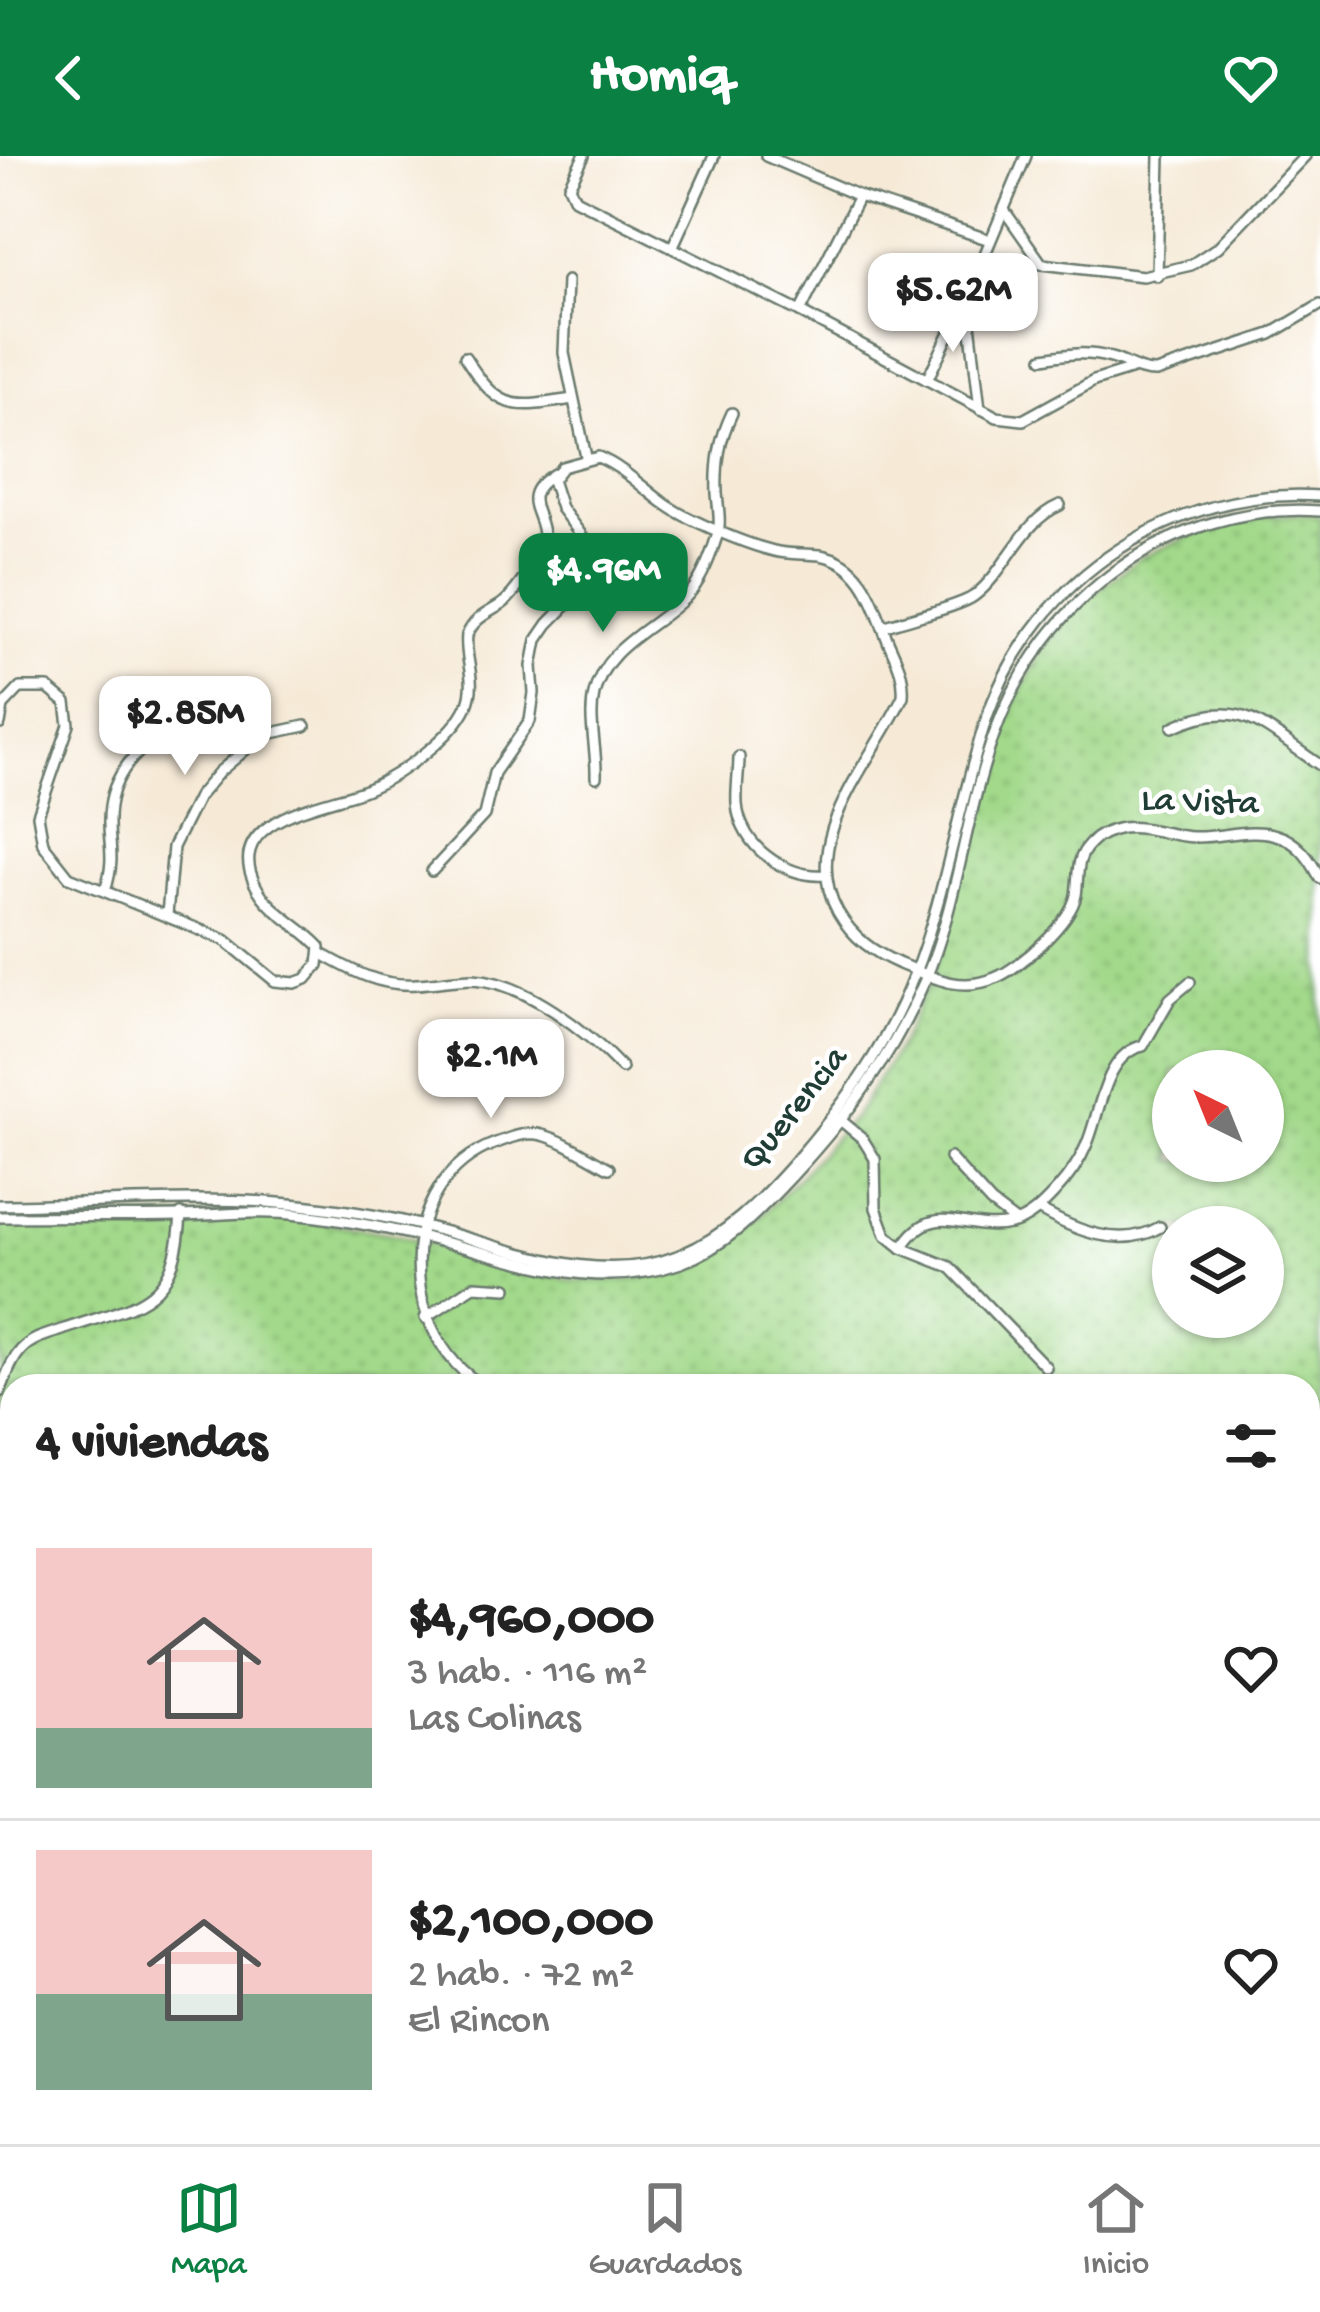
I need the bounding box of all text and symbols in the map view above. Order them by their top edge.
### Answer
icon: back [36,45,102,111]
icon: heart [1218,45,1284,111]
text: Homiq [589,46,731,110]
pin: $5.62M [855,253,1051,355]
text: $5.62M [895,269,1011,315]
pin: $4.96M [505,533,701,635]
text: $4.96M [546,549,660,595]
pin: $2.85M [87,676,283,778]
text: $2.85M [126,692,244,738]
street label: La Vista [1141,780,1260,828]
pin: $2.1M [407,1019,575,1121]
text: $2.1M [445,1035,537,1081]
street label: Querencia [733,1038,860,1181]
north arrow [1152,1050,1284,1182]
map controls [1152,1050,1284,1338]
button: layers [1152,1206,1284,1338]
icon: filters [1218,1413,1284,1479]
text: 4 viviendas [36,1416,267,1476]
text: $4,960,000 [408,1592,654,1652]
icon: home [132,1596,276,1740]
icon: heart [1218,1635,1284,1701]
text: 3 hab. · 116 m² [408,1652,647,1698]
text: Las Colinas [408,1698,581,1744]
text: $2,100,000 [408,1894,653,1954]
icon: home [132,1898,276,2042]
icon: heart [1218,1937,1284,2003]
text: 2 hab. · 72 m² [408,1954,634,2000]
text: El Rincon [408,2000,550,2046]
tab: Mapa [171,2175,247,2285]
tab: Guardados [588,2175,741,2285]
tab: Inicio [1083,2175,1149,2285]

